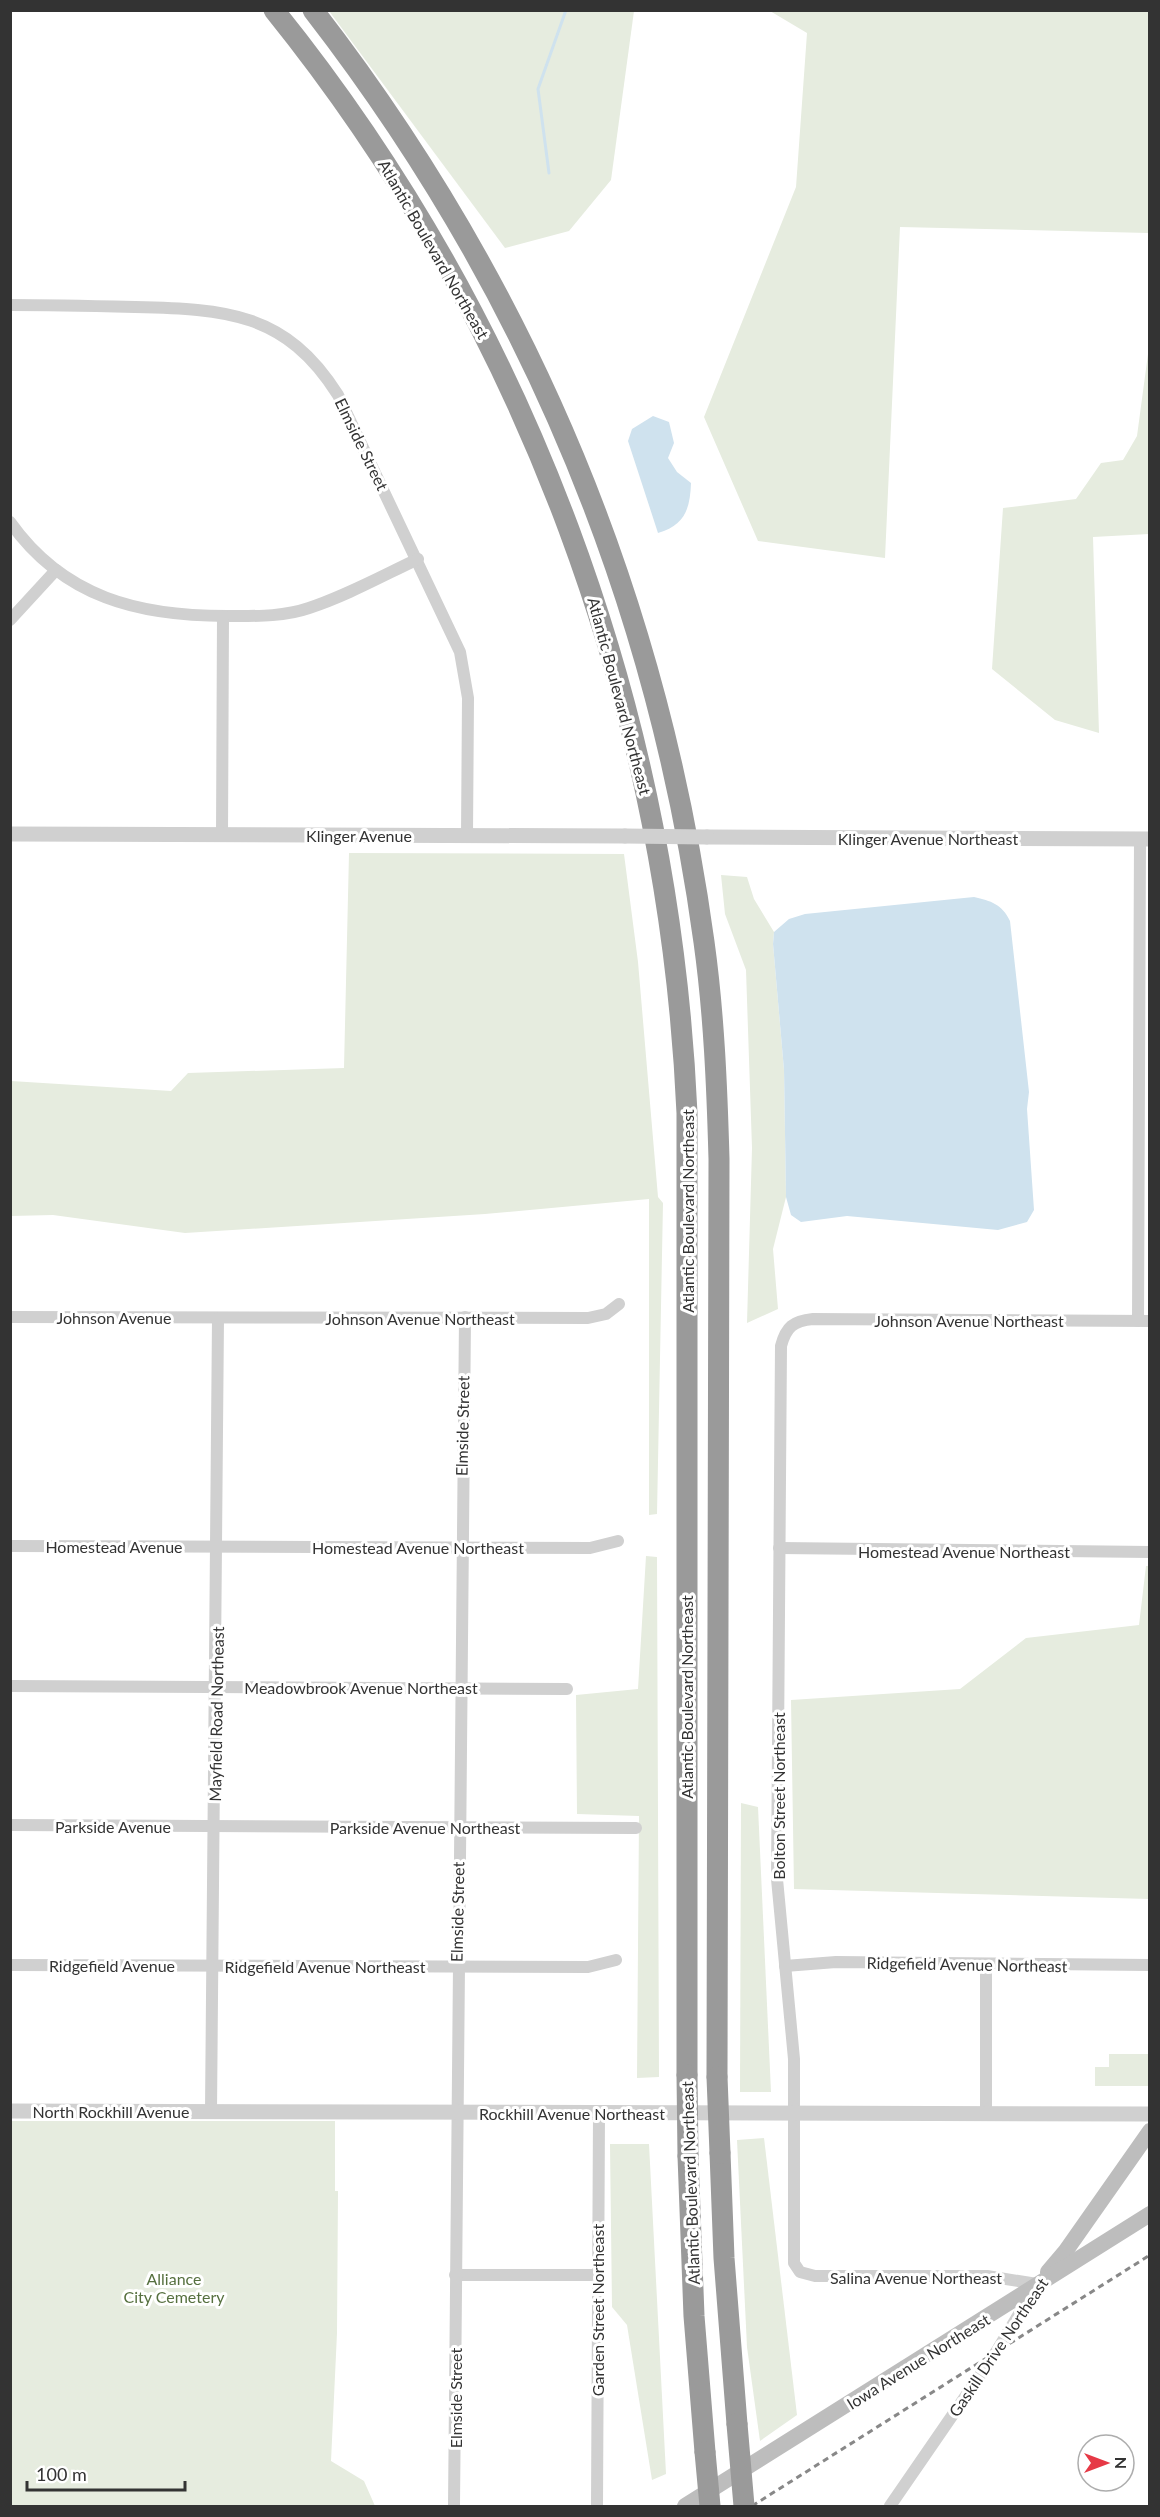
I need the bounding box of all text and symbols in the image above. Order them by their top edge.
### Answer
street label: Atlantic Boulevard Northeast [375,156,493,342]
street label: Elmside Street [331,395,393,494]
street label: Atlantic Boulevard Northeast [584,595,656,797]
street label: Klinger Avenue [306,826,412,845]
street label: Klinger Avenue Northeast [838,829,1018,848]
street label: Atlantic Boulevard Northeast [678,1109,697,1313]
street label: Johnson Avenue [57,1308,171,1327]
street label: Johnson Avenue Northeast [325,1309,515,1328]
street label: Johnson Avenue Northeast [874,1311,1064,1330]
street label: Elmside Street [452,1375,472,1476]
street label: Homestead Avenue [45,1537,183,1556]
street label: Homestead Avenue Northeast [312,1538,524,1557]
street label: Homestead Avenue Northeast [858,1542,1070,1561]
street label: Atlantic Boulevard Northeast [677,1595,696,1799]
street label: Mayfield Road Northeast [205,1626,227,1802]
street label: Meadowbrook Avenue Northeast [244,1678,478,1697]
street label: Bolton Street Northeast [769,1712,788,1880]
street label: Parkside Avenue [55,1817,171,1836]
street label: Parkside Avenue Northeast [330,1818,521,1837]
street label: Elmside Street [447,1861,467,1962]
street label: Ridgefield Avenue Northeast [866,1953,1068,1975]
street label: Ridgefield Avenue [49,1956,175,1975]
street label: Ridgefield Avenue Northeast [225,1957,426,1976]
street label: Atlantic Boulevard Northeast [677,2081,703,2285]
street label: North Rockhill Avenue [33,2102,189,2121]
street label: Rockhill Avenue Northeast [479,2104,665,2123]
street label: Garden Street Northeast [588,2224,607,2396]
street label: Salina Avenue Northeast [830,2268,1002,2287]
park label: Alliance City Cemetery [124,2269,225,2306]
street label: Gaskill Drive Northeast [945,2274,1052,2420]
street label: Iowa Avenue Northeast [843,2309,993,2413]
street label: Elmside Street [446,2347,465,2448]
north arrow [1076,2433,1136,2493]
scale bar [27,2454,184,2492]
text: N [1112,2457,1131,2469]
text: 100 m [36,2463,87,2485]

